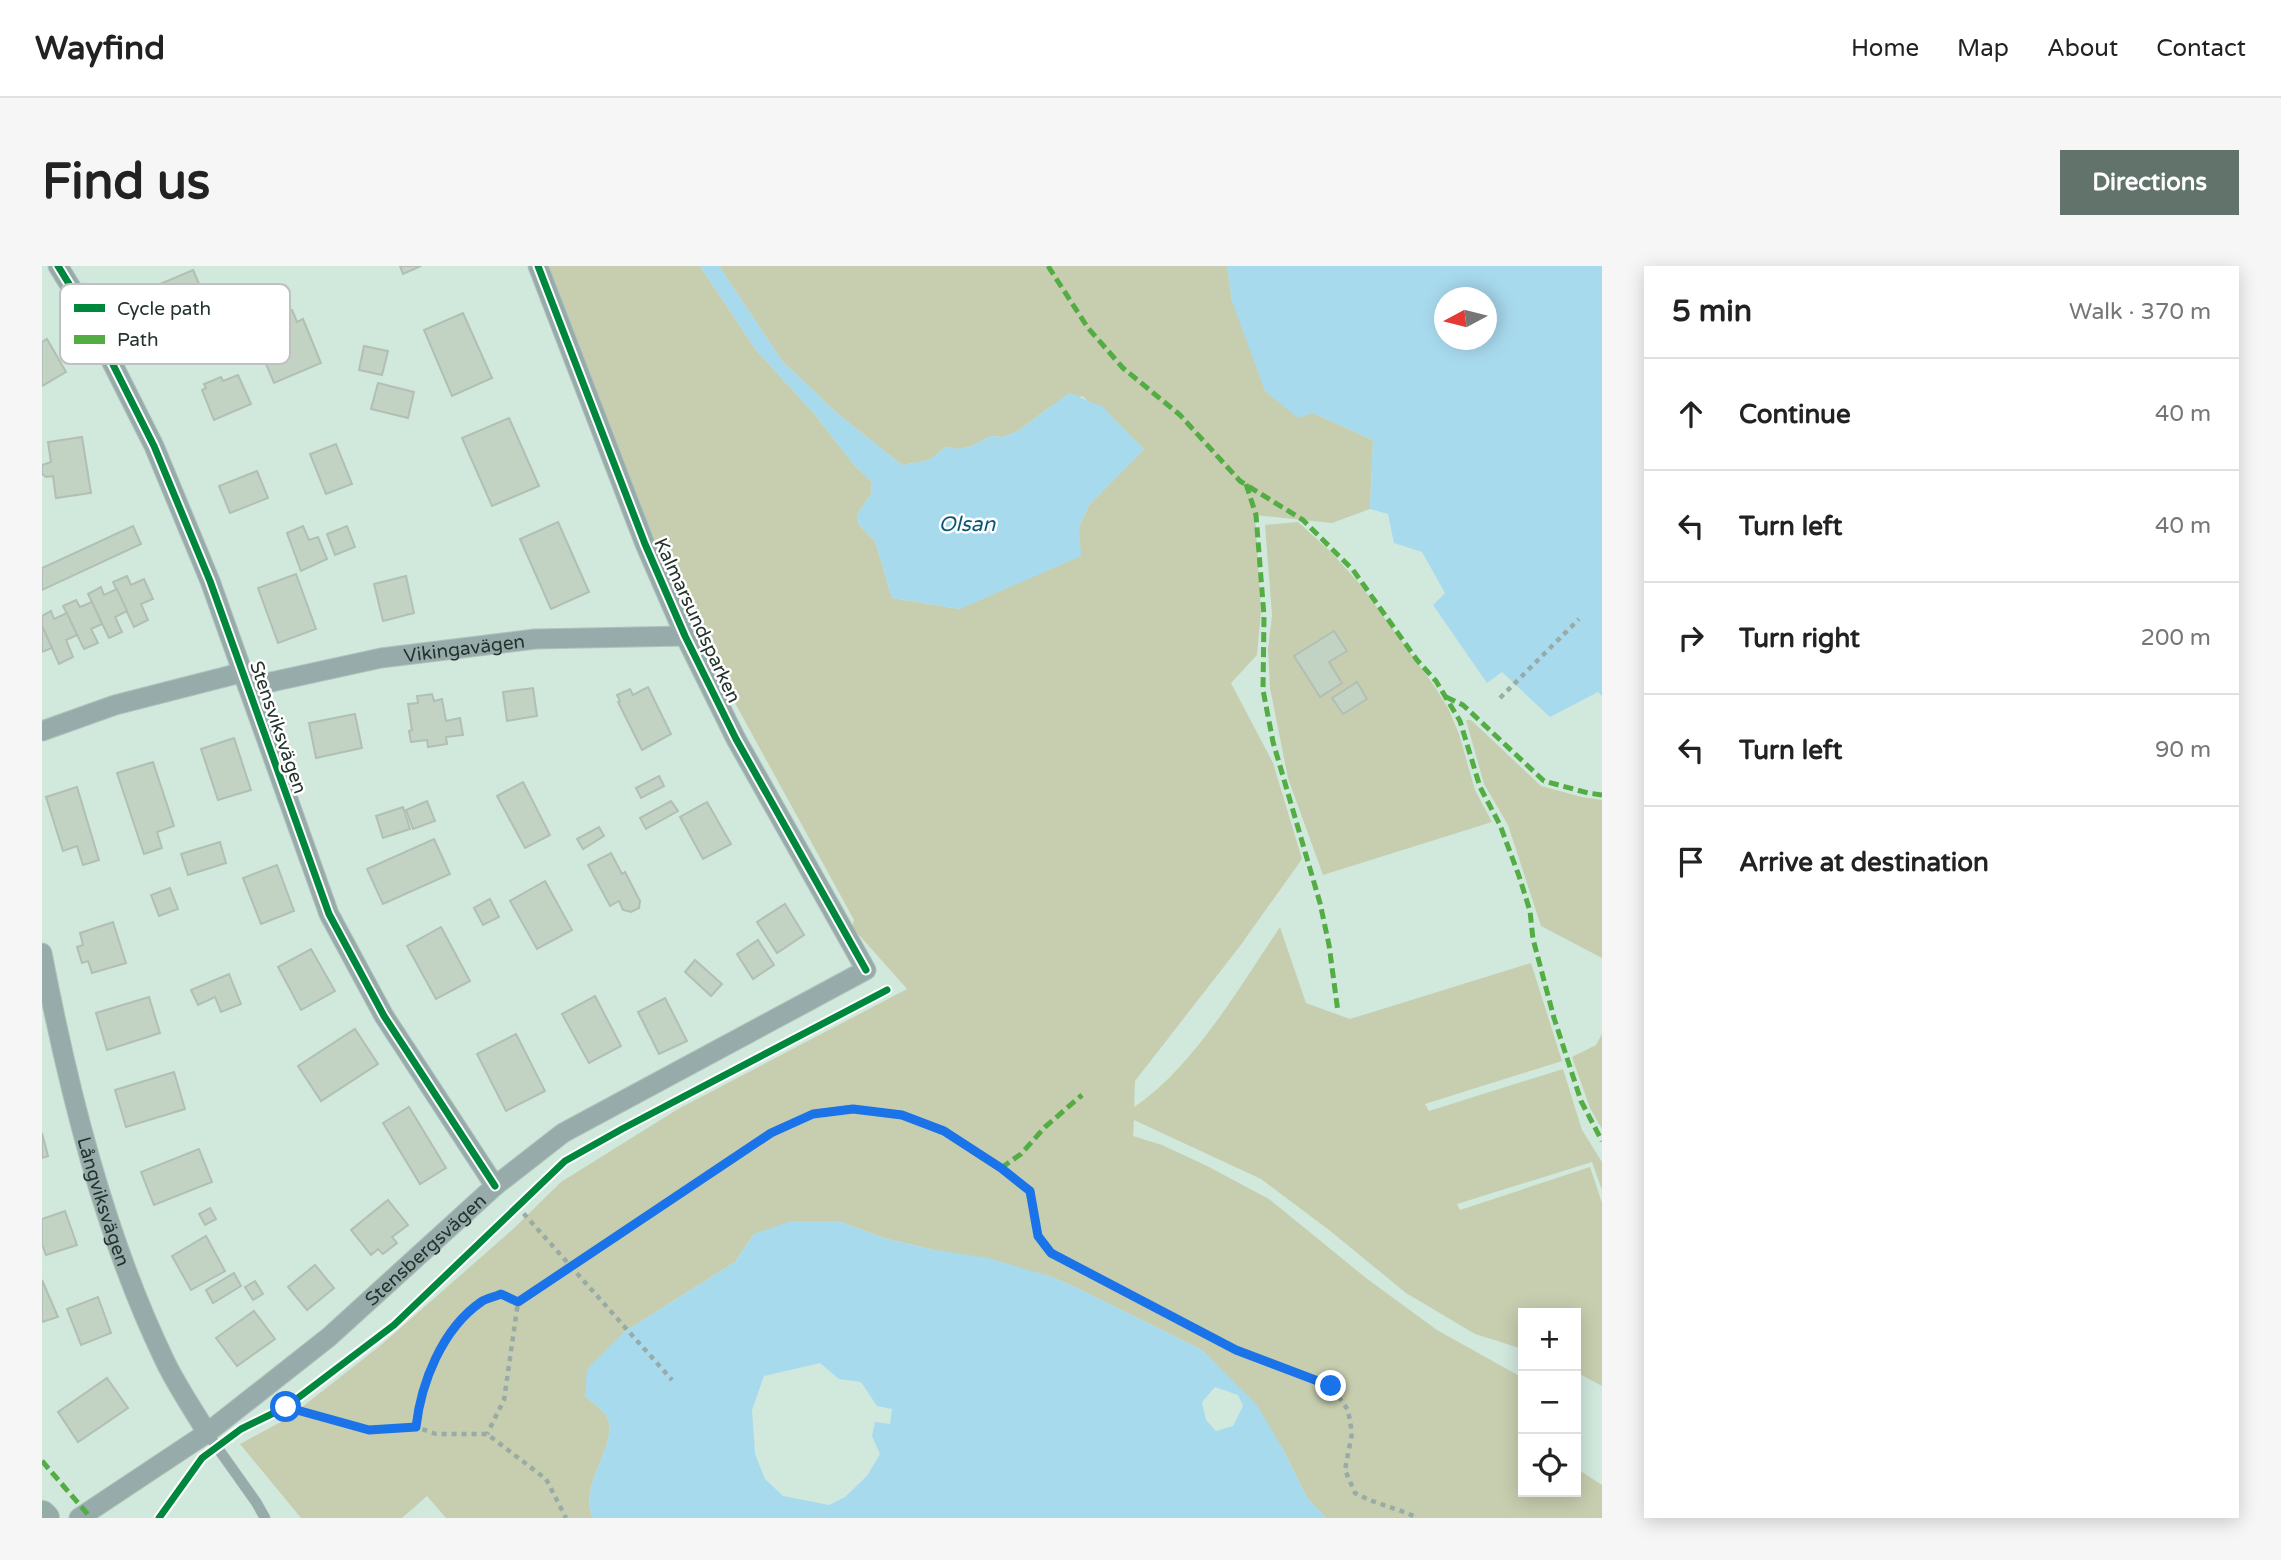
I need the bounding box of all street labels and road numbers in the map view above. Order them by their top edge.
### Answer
street label: Kalmarsundsparken [649,534,745,706]
street label: Vikingavägen [403,630,526,667]
street label: Stensviksvägen [245,658,311,797]
street label: Långviksvägen [72,1134,134,1269]
street label: Stensbergsvägen [361,1190,491,1311]

